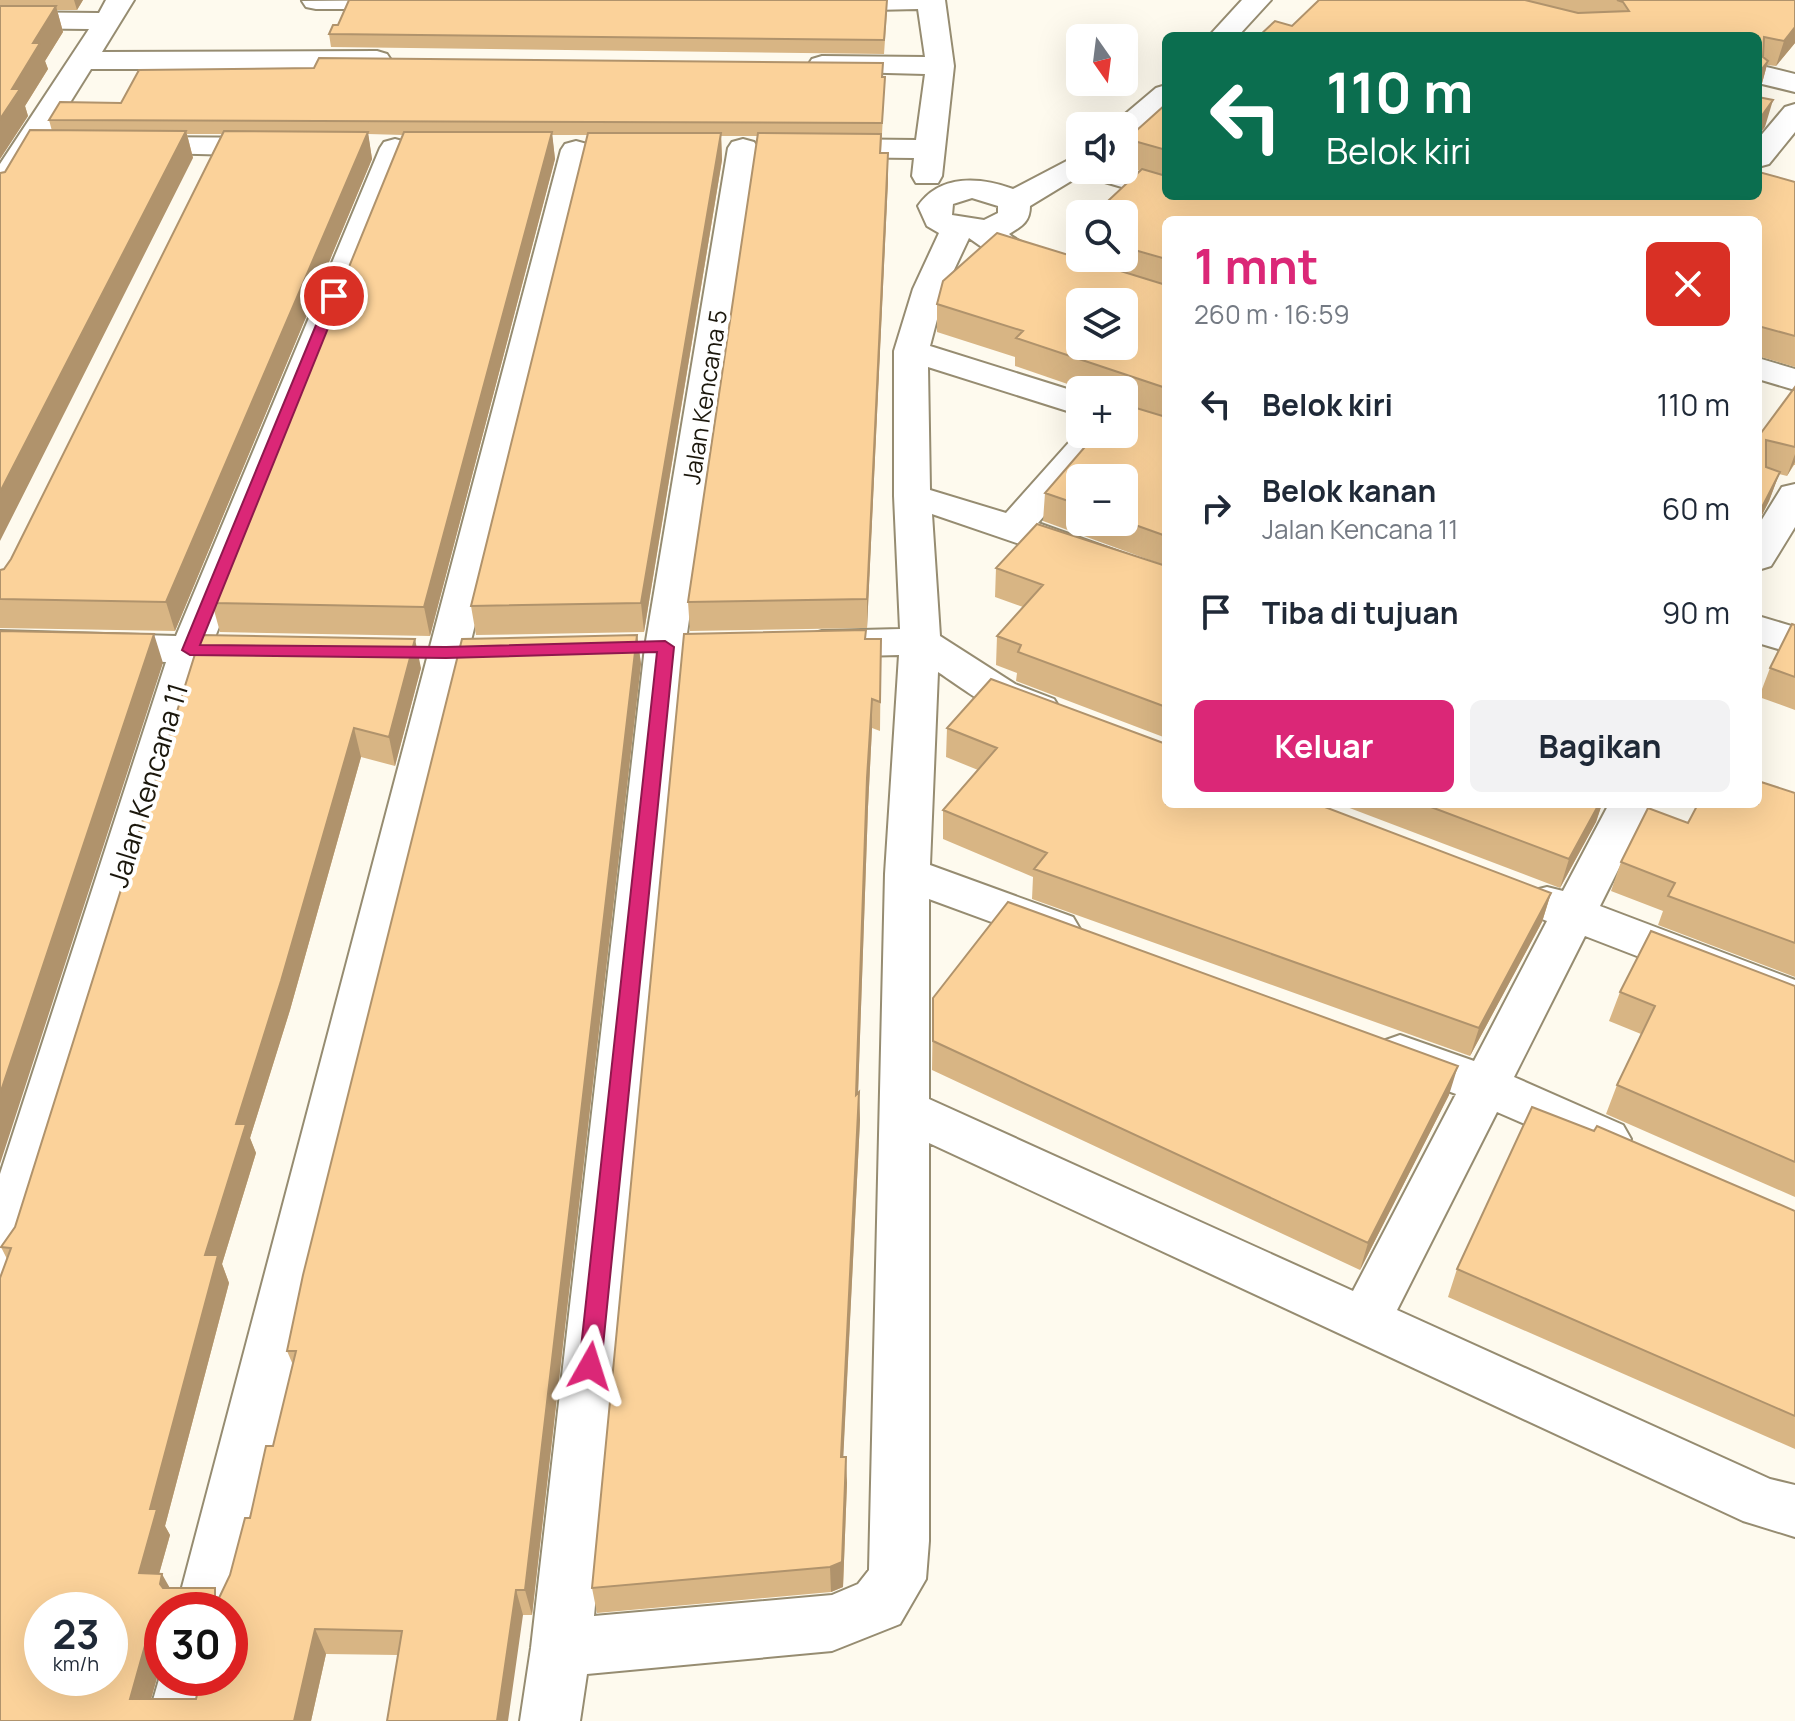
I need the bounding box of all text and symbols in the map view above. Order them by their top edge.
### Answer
north arrow [1066,24,1138,96]
map controls [1066,24,1138,536]
text: 110 m [1326,53,1473,130]
icon: left [1194,64,1298,168]
button: sound [1066,112,1138,184]
text: Belok kiri [1326,126,1472,175]
button: search [1066,200,1138,272]
text: 1 mnt [1194,233,1319,298]
button: close [1646,242,1730,326]
pin [300,262,368,330]
icon: arrive [312,274,356,318]
button: layers [1066,288,1138,360]
text: 260 m · 16:59 [1194,296,1350,332]
street label: Jalan Kencana 5 [674,307,734,487]
button: + [1066,376,1138,448]
icon: left [1194,382,1238,426]
text: Belok kiri [1262,384,1393,425]
text: 110 m [1657,384,1730,425]
button: − [1066,464,1138,536]
text: Belok kanan [1262,470,1436,511]
icon: right [1194,486,1238,530]
text: 60 m [1662,488,1730,529]
text: Jalan Kencana 11 [1262,511,1458,547]
icon: arrive [1194,590,1238,634]
text: Tiba di tujuan [1262,592,1459,633]
text: 90 m [1662,592,1730,633]
street label: Jalan Kencana 11 [98,678,196,892]
button: Keluar [1194,700,1454,792]
button: Bagikan [1470,700,1730,792]
position arrow [548,1324,632,1408]
speed limit sign: 30 [144,1592,248,1696]
text: 23 [52,1606,100,1661]
text: km/h [53,1650,99,1677]

